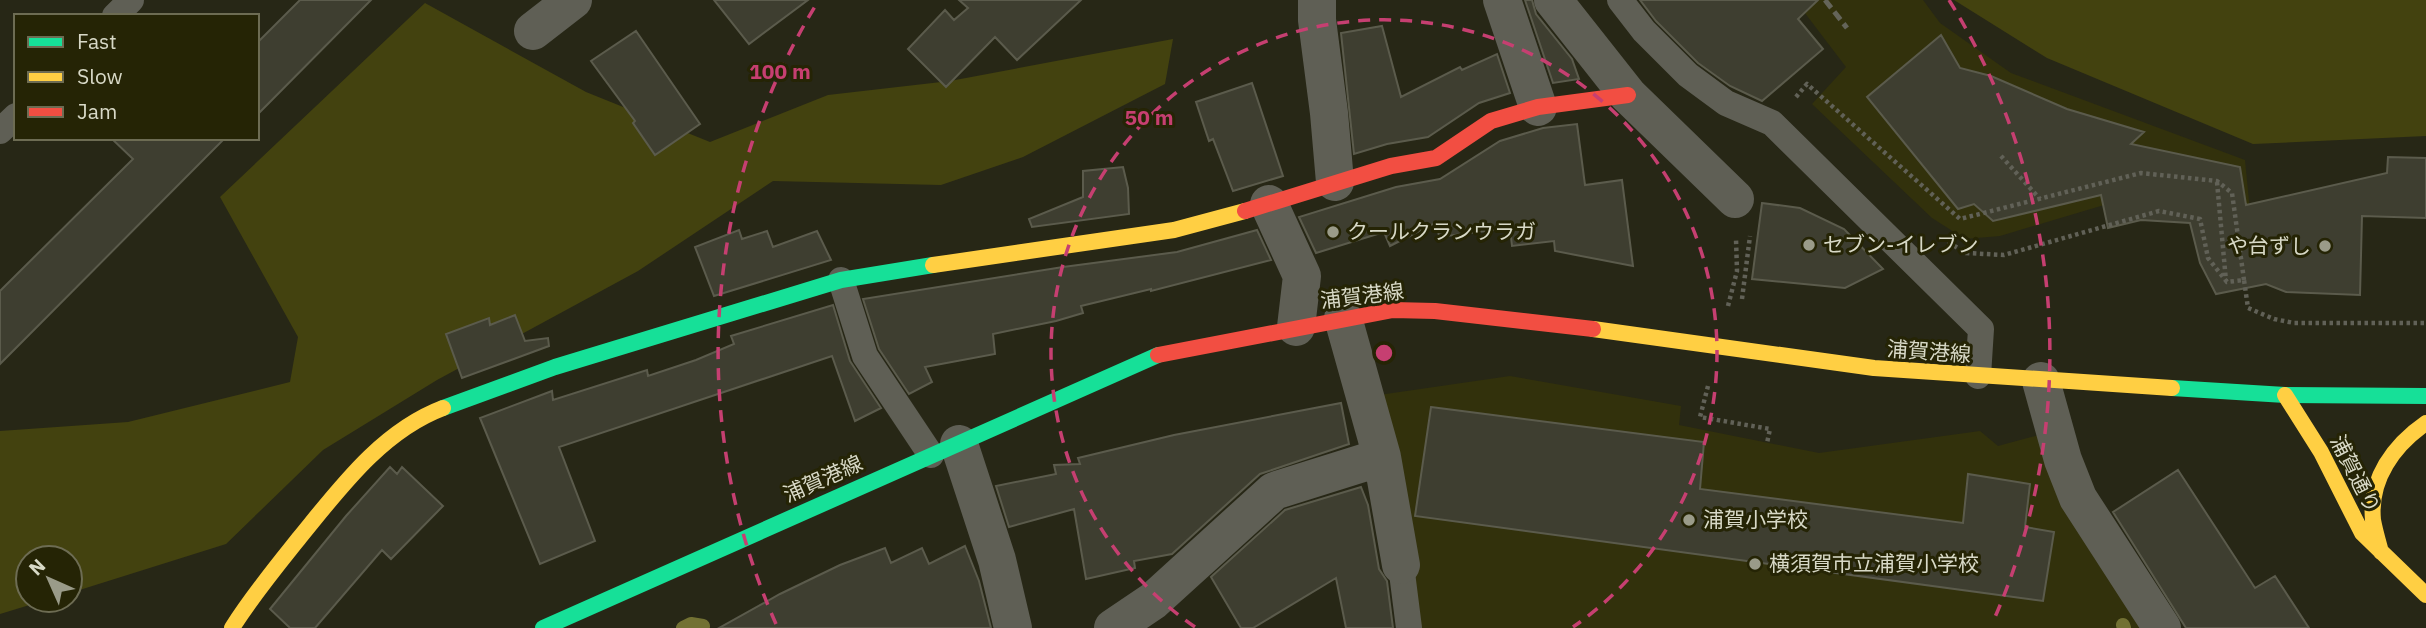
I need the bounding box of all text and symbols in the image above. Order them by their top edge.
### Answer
legend [14,14,259,140]
text: Fast [77,27,117,55]
text: 100 m [749,57,811,85]
text: Slow [77,62,123,90]
text: Jam [77,97,117,125]
text: 50 m [1125,103,1173,131]
place label: クールクランウラガ [1347,217,1536,245]
marker: クールクランウラガ [1325,224,1341,240]
place label: セブン-イレブン [1823,230,1978,258]
place label: や台ずし [2227,231,2311,259]
marker: セブン-イレブン [1801,237,1817,253]
marker: や台ずし [2317,238,2333,254]
street label: 浦賀港線 [1318,276,1405,314]
street label: 浦賀港線 [1886,334,1972,368]
centre of rings [1372,341,1396,365]
street label: 浦賀通り [2324,430,2387,517]
street label: 浦賀港線 [779,448,867,508]
place label: 浦賀小学校 [1703,505,1808,533]
marker: 浦賀小学校 [1681,512,1697,528]
north arrow [14,544,84,614]
place label: 横須賀市立浦賀小学校 [1769,549,1979,577]
text: N [24,554,50,580]
marker: 横須賀市立浦賀小学校 [1747,556,1763,572]

